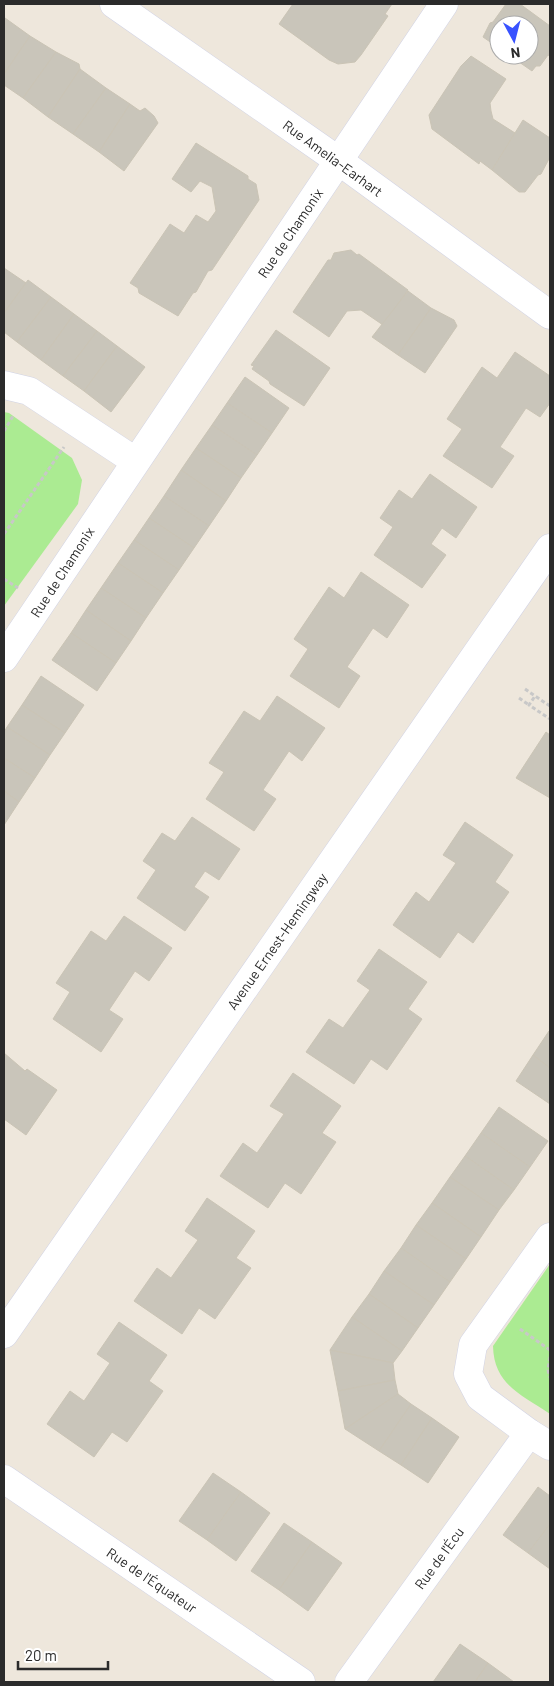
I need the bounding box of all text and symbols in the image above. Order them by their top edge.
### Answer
north arrow [489,15,539,65]
text: N [510,44,521,62]
street label: Rue Amelia-Earhart [280,116,386,200]
street label: Rue de Chamonix [254,185,326,281]
street label: Rue de Chamonix [26,523,98,620]
street label: Avenue Ernest-Hemingway [223,869,331,1013]
street label: Rue de l'Écu [411,1524,467,1592]
street label: Rue de l'Équateur [104,1544,200,1616]
scale bar [18,1638,108,1670]
text: 20 m [25,1646,57,1664]

